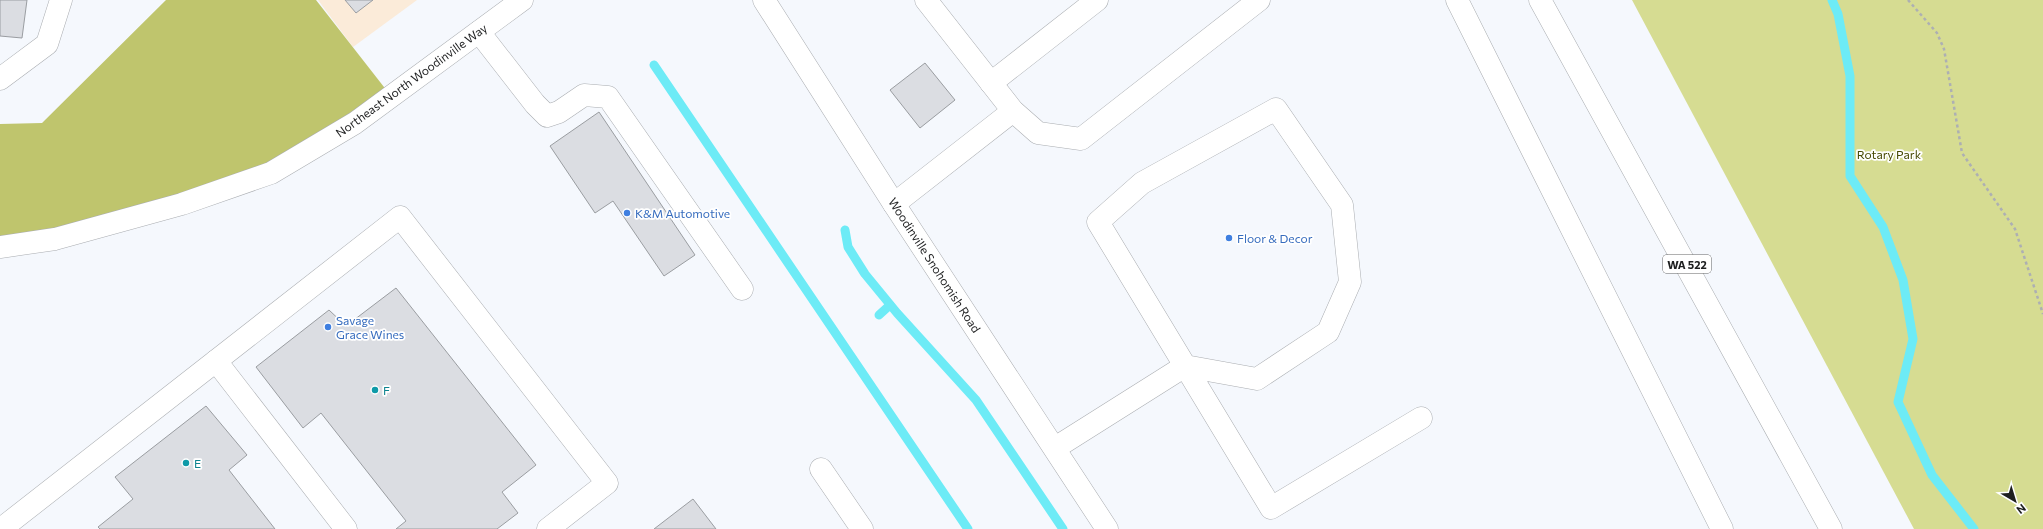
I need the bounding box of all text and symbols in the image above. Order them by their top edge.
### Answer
street label: Northeast North Woodinville Way [333,20,489,140]
park label: Rotary Park [1857,147,1922,161]
street label: Woodinville Snohomish Road [886,195,984,335]
place label: K&M Automotive [635,206,730,220]
marker: K&M Automotive [622,208,632,218]
place label: Floor & Decor [1237,231,1313,245]
marker: Floor & Decor [1224,233,1234,243]
road number: WA 522 [1663,255,1711,273]
place label: Savage Grace Wines [336,313,404,341]
marker: Savage Grace Wines [323,322,333,332]
place label: F [383,383,390,397]
marker: F [370,385,380,395]
place label: E [194,456,201,470]
marker: E [181,458,191,468]
north arrow [1995,481,2035,521]
text: N [2014,502,2029,517]

